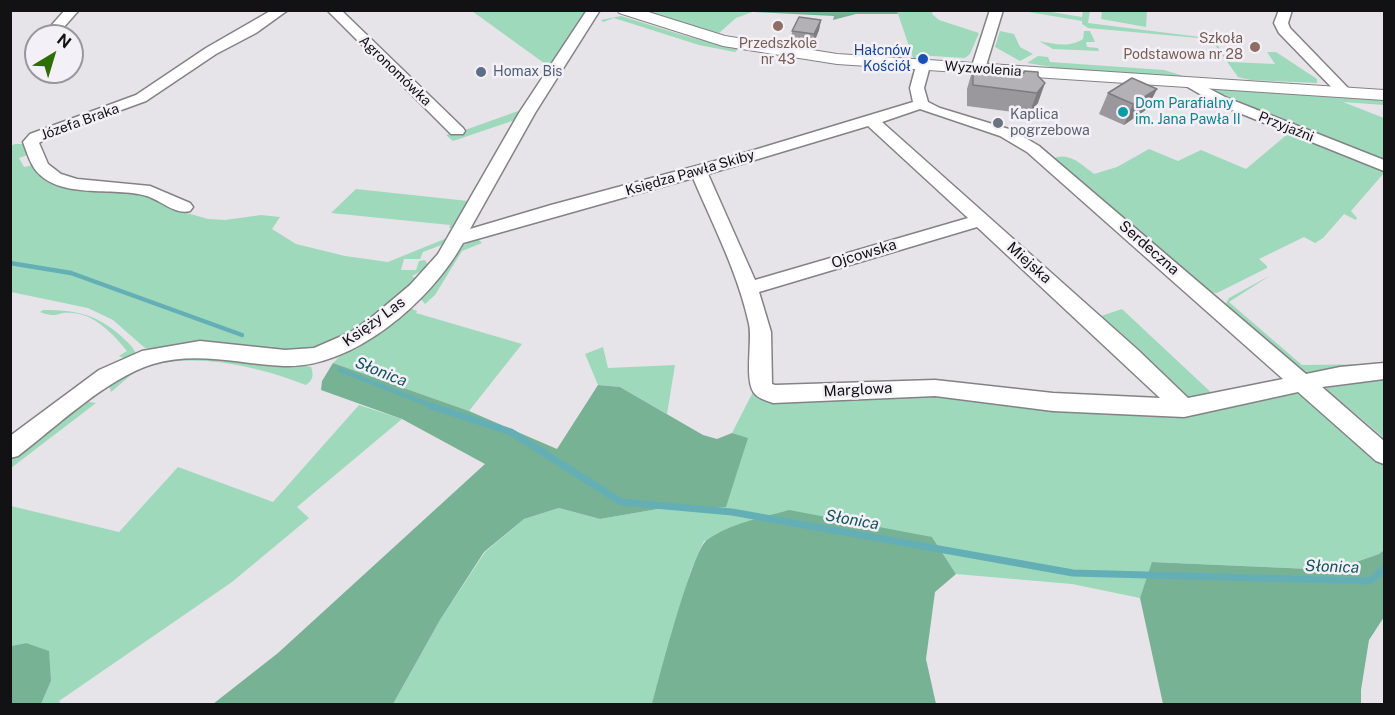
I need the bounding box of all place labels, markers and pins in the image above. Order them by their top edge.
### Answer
marker: Przedszkole nr 43 [771,19,785,33]
place label: Szkoła Podstawowa nr 28 [1123,31,1243,63]
place label: Przedszkole nr 43 [739,36,817,68]
marker: Szkoła Podstawowa nr 28 [1248,40,1262,54]
place label: Hałcnów Kościół [854,43,911,76]
marker: Hałcnów Kościół [916,52,930,66]
place label: Homax Bis [493,64,562,80]
marker: Homax Bis [474,65,488,79]
place label: Dom Parafialny im. Jana Pawła II [1135,96,1241,128]
marker: Dom Parafialny im. Jana Pawła II [1116,105,1130,119]
place label: Kaplica pogrzebowa [1010,107,1090,140]
marker: Kaplica pogrzebowa [991,116,1005,130]

